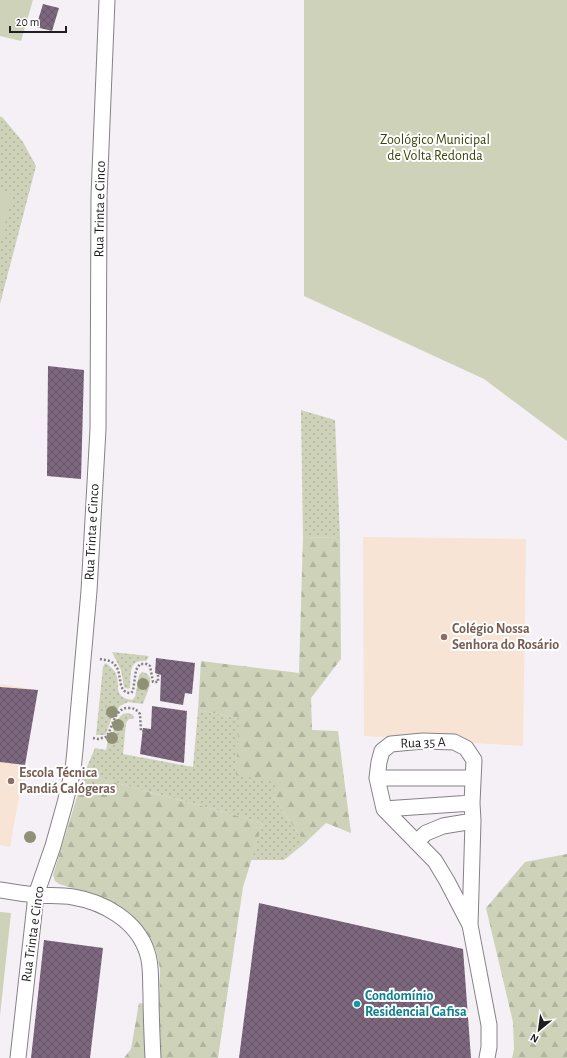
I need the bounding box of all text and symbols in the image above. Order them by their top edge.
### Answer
scale bar [10,8,66,34]
text: 20 m [16,16,39,28]
park label: Zoológico Municipal de Volta Redonda [380,133,490,163]
street label: Rua Trinta e Cinco [92,160,108,257]
street label: Rua Trinta e Cinco [82,483,102,581]
place label: Colégio Nossa Senhora do Rosário [452,622,559,652]
marker: Colégio Nossa Senhora do Rosário [439,632,449,642]
street label: Rua 35 A [400,735,446,751]
place label: Escola Técnica Pandiá Calógeras [19,766,115,796]
marker: Escola Técnica Pandiá Calógeras [6,776,16,786]
street label: Rua Trinta e Cinco [19,885,47,983]
place label: Condomínio Residencial Gafisa [365,989,467,1019]
marker: Condomínio Residencial Gafisa [352,999,362,1009]
north arrow [519,1010,559,1050]
text: N [528,1032,540,1045]

